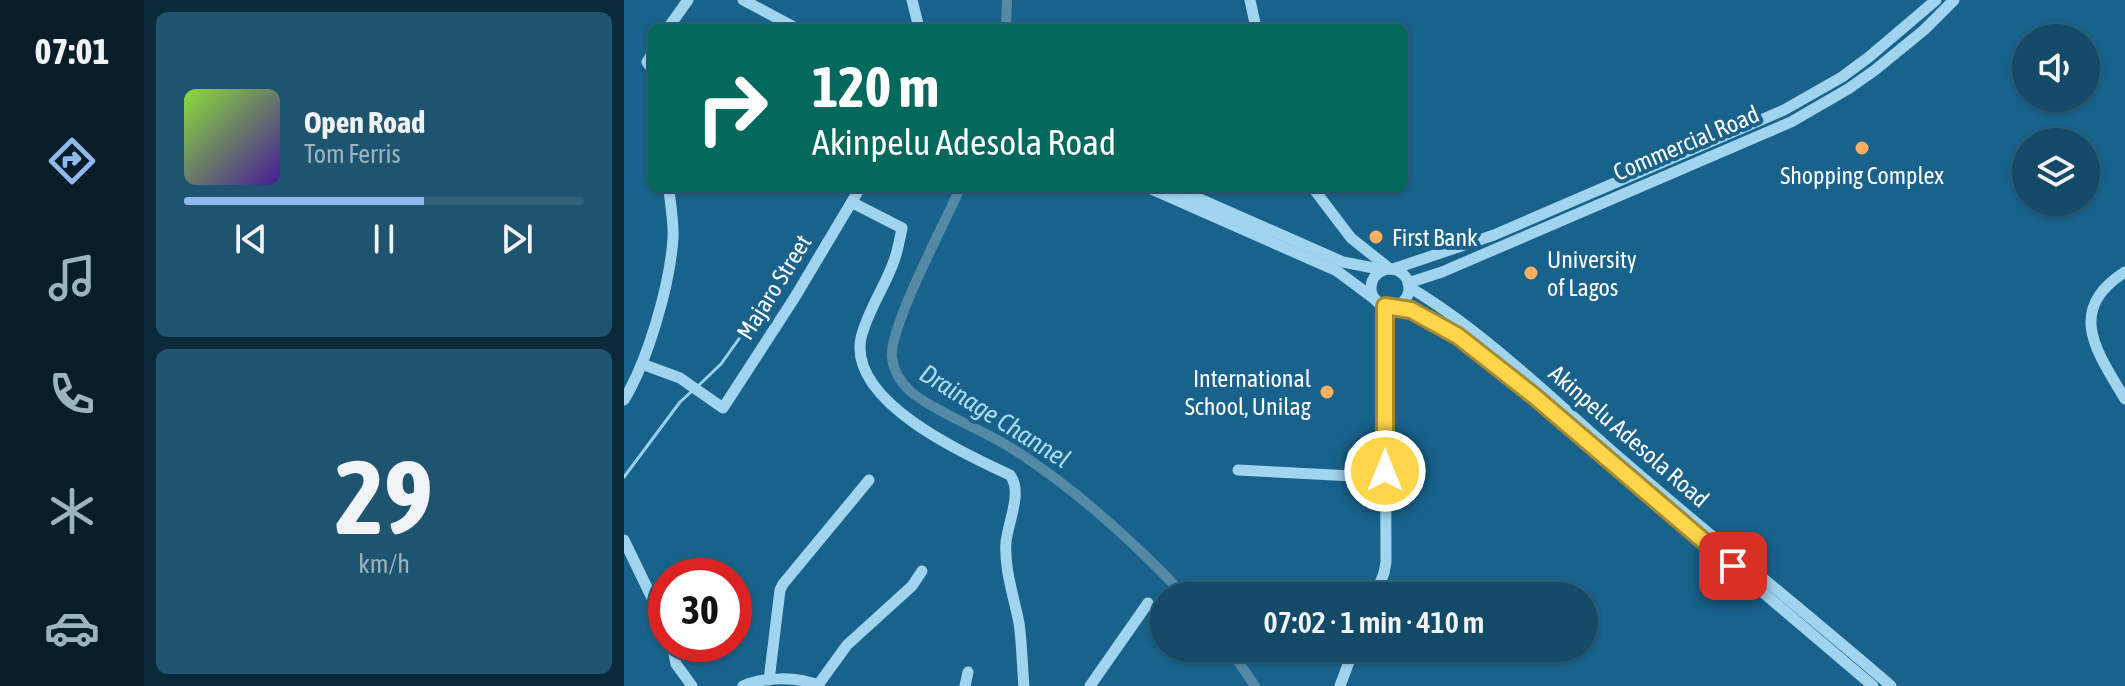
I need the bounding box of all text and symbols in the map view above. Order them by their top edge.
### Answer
map controls [2012,24,2100,216]
button: sound [2012,24,2100,112]
text: 07:01 [35,30,109,72]
text: 120 m [812,55,939,119]
icon: right [680,56,784,160]
street label: Commercial Road [1609,100,1763,186]
text: Open Road [304,105,425,139]
text: Akinpelu Adesola Road [812,121,1116,163]
button: layers [2012,128,2100,216]
icon: directions [44,133,100,189]
text: Tom Ferris [304,139,401,169]
marker: Shopping Complex [1853,139,1871,157]
place label: Shopping Complex [1780,162,1944,189]
icon: previous [229,217,273,261]
icon: pause [362,217,406,261]
icon: next [495,217,539,261]
place label: First Bank [1392,224,1478,251]
marker: First Bank [1367,228,1385,246]
street label: Majaro Street [731,230,817,344]
place label: University of Lagos [1547,246,1637,301]
icon: music [44,250,100,306]
marker: University of Lagos [1522,264,1540,282]
water label: Drainage Channel [914,358,1076,474]
street label: Akinpelu Adesola Road [1544,359,1714,513]
place label: International School, Unilag [1185,365,1312,420]
icon: phone [44,366,100,422]
marker: International School, Unilag [1318,383,1336,401]
position arrow [1343,429,1427,513]
text: 29 [335,437,433,556]
icon: climate [44,483,100,539]
pin [1699,532,1767,600]
icon: arrive [1711,544,1755,588]
text: km/h [358,549,410,579]
speed limit sign: 30 [648,558,752,662]
icon: car [44,600,100,656]
text: 07:02 · 1 min · 410 m [1264,605,1484,639]

